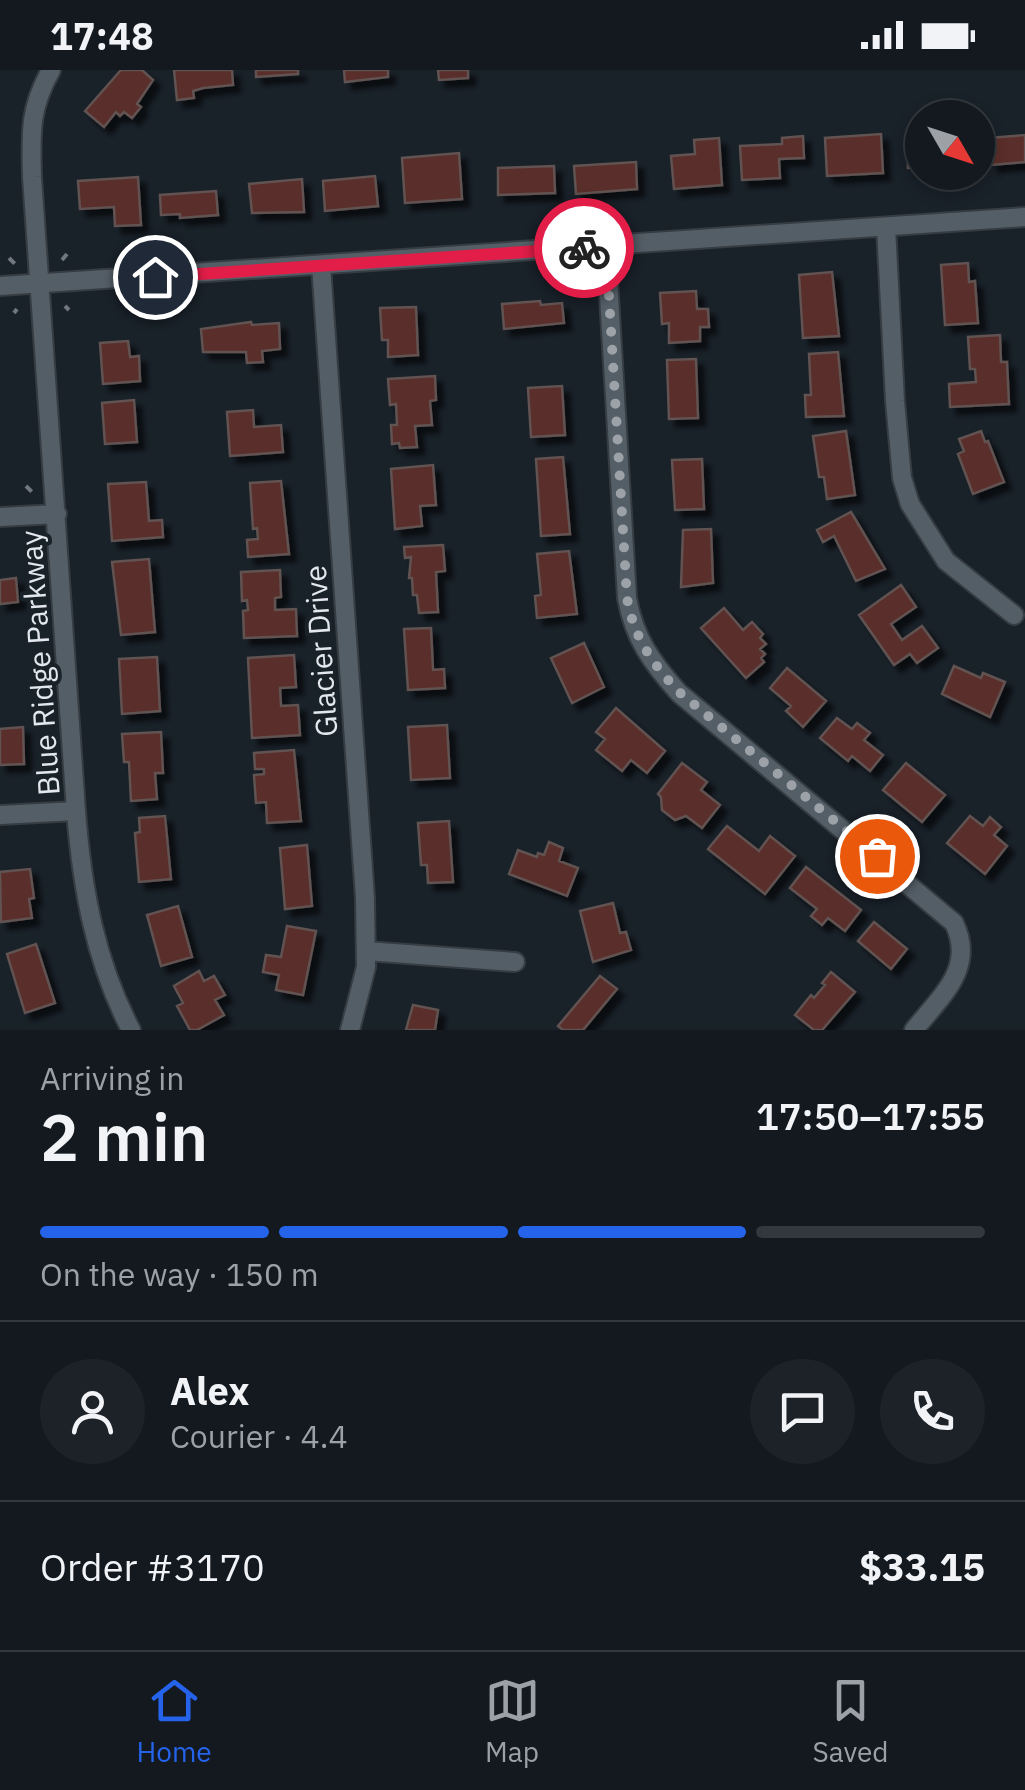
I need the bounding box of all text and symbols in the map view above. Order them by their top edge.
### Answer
text: 17:48 [50,11,154,60]
north arrow [905,100,995,190]
map controls [905,100,995,190]
courier [534,198,634,298]
icon: bike [557,221,612,276]
pin [113,235,198,320]
icon: home [128,250,183,305]
street label: Blue Ridge Parkway [10,529,68,797]
street label: Glacier Drive [295,564,345,738]
pin [835,814,920,899]
icon: bag [850,829,905,884]
text: Arriving in [40,1057,185,1099]
text: 17:50–17:55 [756,1091,985,1140]
text: 2 min [40,1094,208,1179]
text: On the way · 150 m [40,1253,319,1295]
button: person [40,1359,145,1464]
button: chat [750,1359,855,1464]
button: phone [880,1359,985,1464]
text: Alex [170,1366,250,1415]
text: Courier · 4.4 [170,1415,348,1457]
text: Order #3170 [40,1542,265,1591]
text: $33.15 [859,1542,985,1591]
tab: Home [136,1673,212,1770]
tab: Map [485,1673,540,1770]
tab: Saved [812,1673,889,1770]

